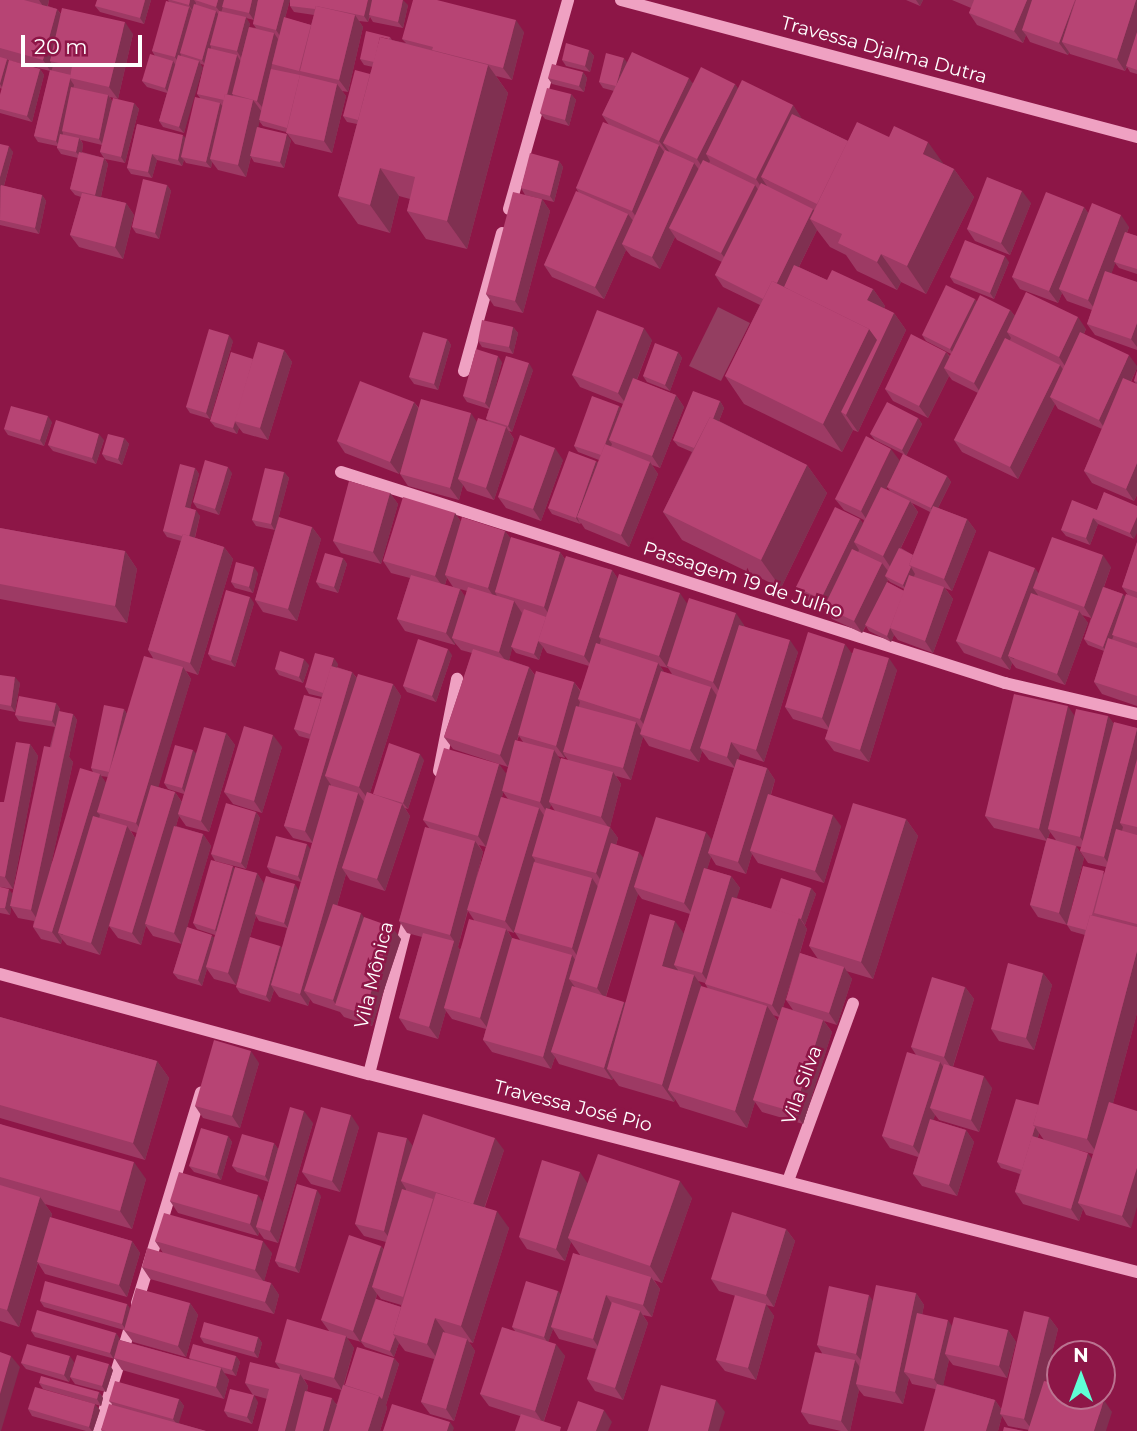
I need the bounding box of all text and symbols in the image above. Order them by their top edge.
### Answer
street label: Travessa Djalma Dutra [778,11,990,89]
scale bar [24,21,145,65]
text: 20 m [34,34,88,59]
street label: Passagem 19 de Julho [640,537,846,623]
street label: Vila Mônica [350,919,398,1031]
street label: Vila Silva [777,1042,827,1128]
street label: Travessa José Pio [491,1075,655,1137]
north arrow [1046,1340,1116,1410]
text: N [1073,1344,1089,1367]

